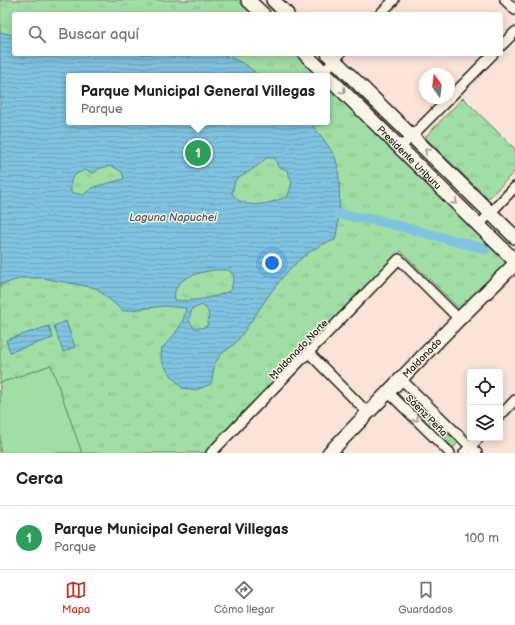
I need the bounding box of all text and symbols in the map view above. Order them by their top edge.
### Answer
search box [12,12,503,56]
icon: search [26,23,48,45]
text: Buscar aquí [58,25,139,44]
north arrow [419,68,455,104]
popup [66,73,330,125]
text: Parque Municipal General Villegas [81,82,315,101]
one-way arrow [338,86,346,94]
text: Parque [81,101,123,117]
street label: Presidente Uriburu [374,124,444,192]
pin: 1 [185,138,211,168]
one-way arrow [424,148,432,156]
one-way arrow [450,197,458,205]
water label: Laguna Napuchei [129,211,217,224]
your location [262,253,282,273]
street label: Maldonado Norte [267,317,330,382]
street label: Maldonado [400,336,444,381]
map controls [467,369,503,441]
button: locate [467,369,503,405]
street label: Sáenz Peña [403,392,450,439]
button: layers [467,405,503,441]
one-way arrow [411,414,419,422]
text: Cerca [16,469,63,489]
text: Parque Municipal General Villegas [54,520,288,539]
text: 1 [26,530,32,546]
text: 100 m [464,530,499,546]
text: Parque [54,539,96,555]
tab: Mapa [62,579,90,616]
tab: Cómo llegar [214,579,274,616]
tab: Guardados [398,579,453,616]

